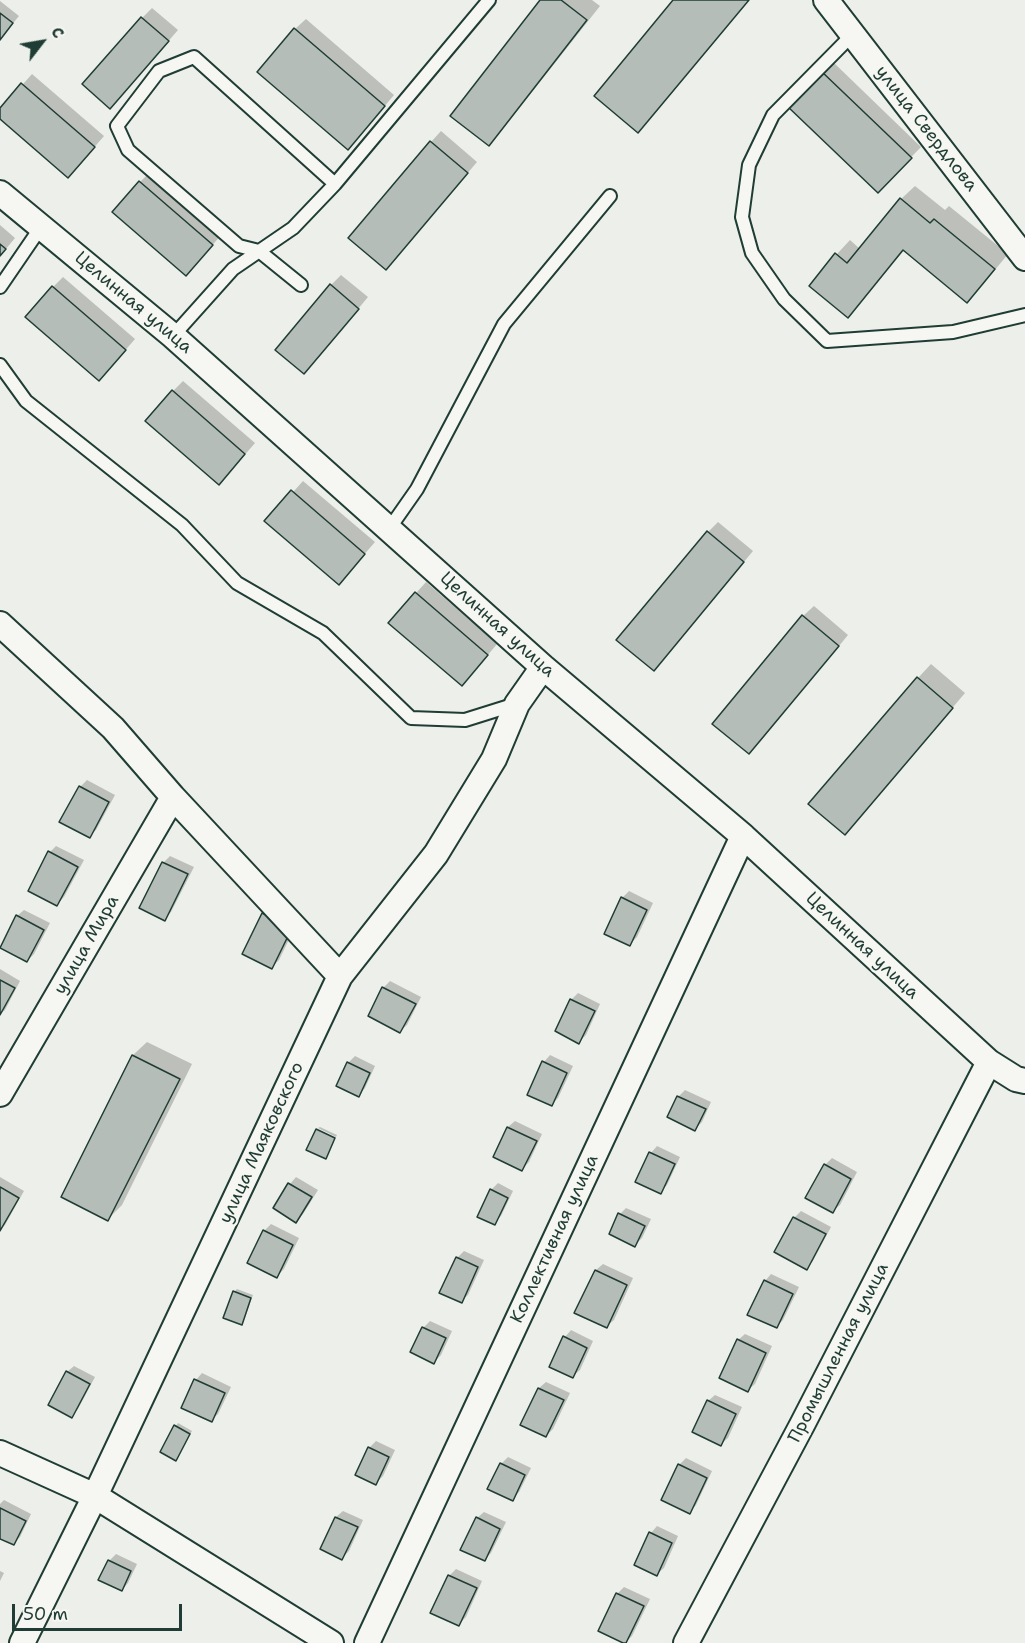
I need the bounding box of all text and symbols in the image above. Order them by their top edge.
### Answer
north arrow [12,12,72,72]
text: С [46,23,69,42]
street label: улица Свердлова [870,62,982,196]
street label: Целинная улица [70,247,196,359]
street label: Целинная улица [435,568,559,682]
street label: Целинная улица [801,888,923,1004]
street label: улица Мира [50,892,124,998]
street label: улица Маяковского [215,1059,309,1227]
street label: Коллективная улица [506,1151,604,1327]
street label: Промышленная улица [784,1260,894,1446]
scale bar [15,1592,184,1630]
text: 50 m [23,1602,68,1626]

